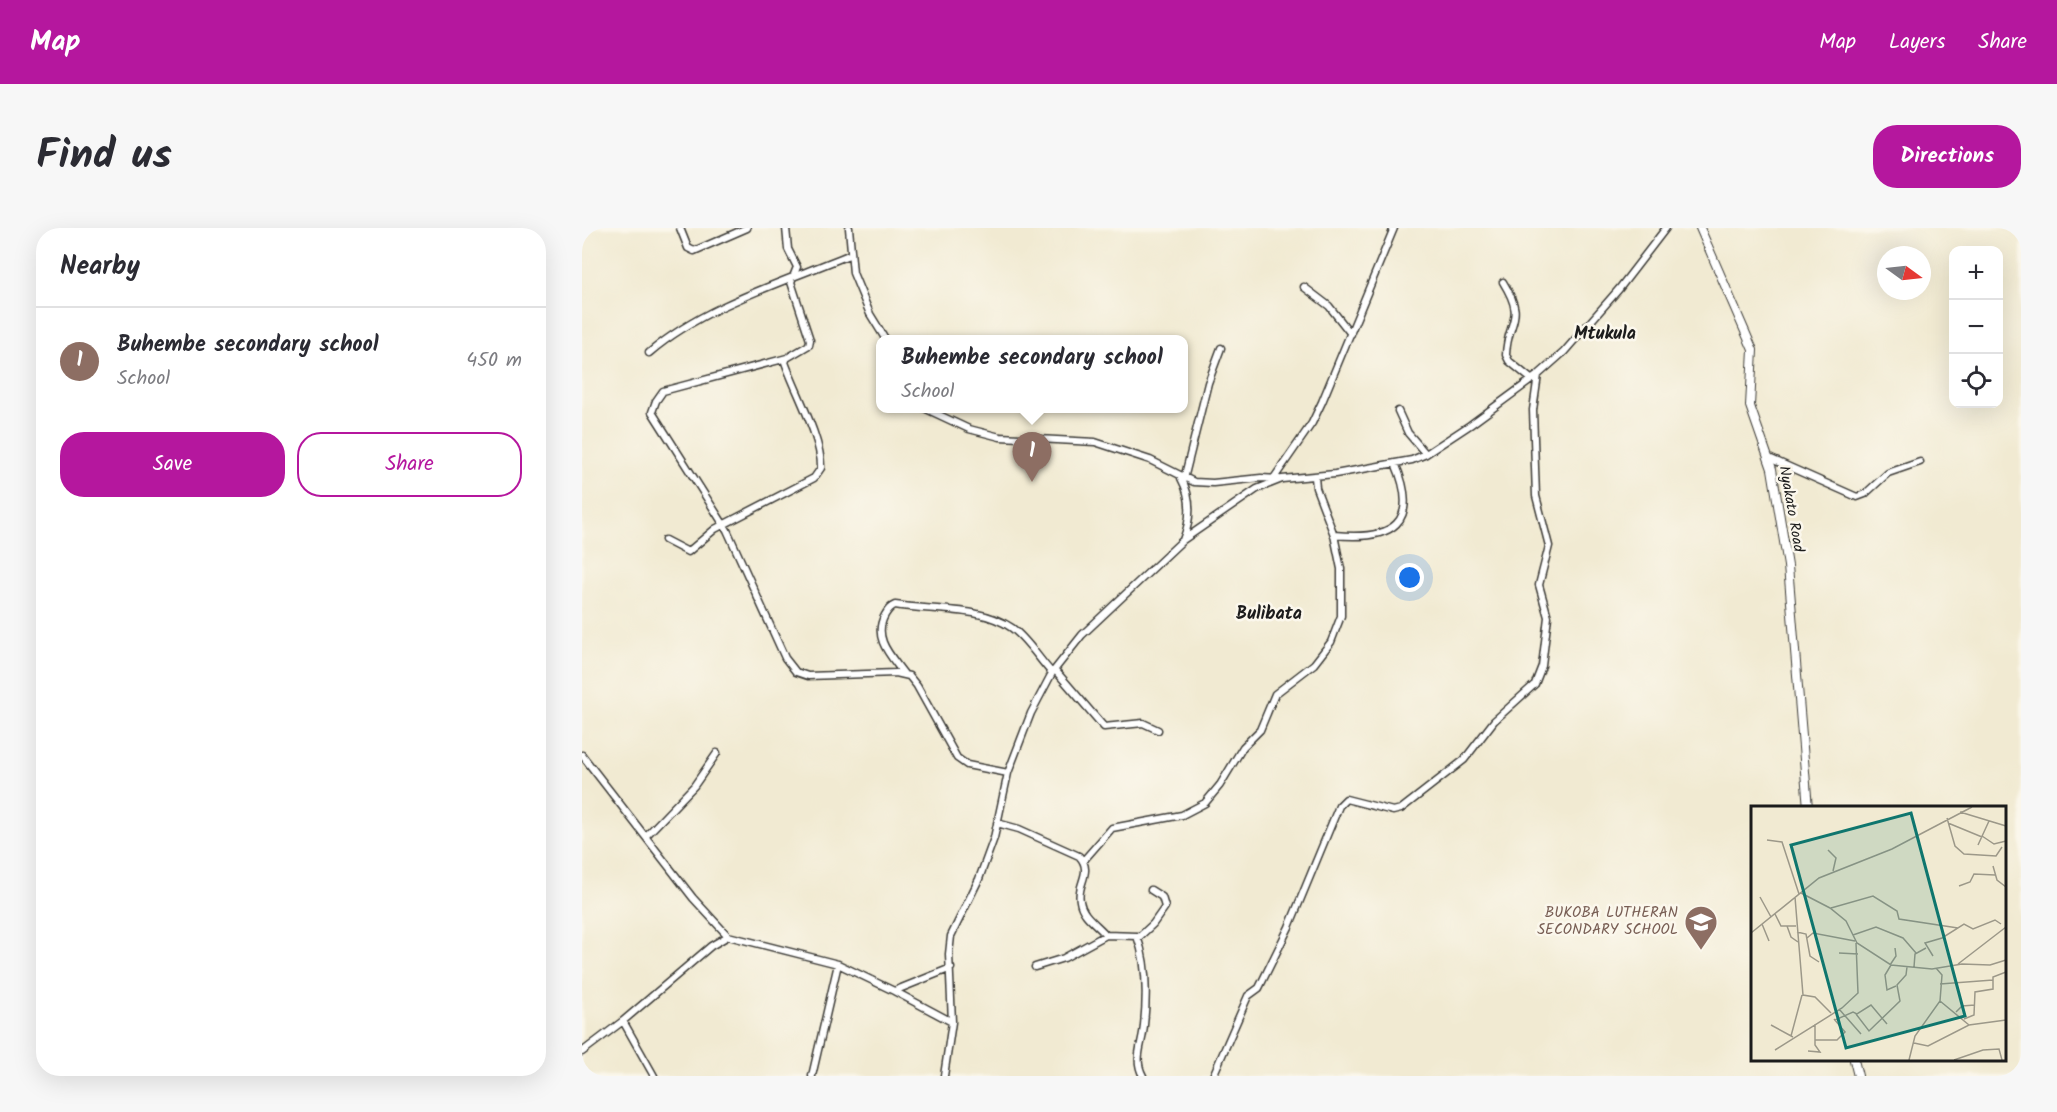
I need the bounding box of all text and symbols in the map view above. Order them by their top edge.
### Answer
text: Map [30,20,81,65]
text: Map [1819,26,1856,59]
text: Layers [1889,26,1945,59]
text: Share [1978,26,2027,59]
text: Find us [36,123,172,190]
button: Directions [1873,125,2021,188]
text: Nearby [60,246,140,288]
north arrow [1877,246,1931,300]
map controls [1949,246,2003,408]
button: + [1949,246,2003,300]
button: − [1949,300,2003,354]
district label: Mtukula [1574,320,1636,349]
text: Buhembe secondary school [117,328,379,363]
popup [876,335,1188,413]
text: Buhembe secondary school [901,341,1163,376]
text: 1 [76,345,83,377]
text: 450 m [466,345,522,377]
button: locate [1949,354,2003,408]
text: School [117,363,170,395]
text: School [901,376,955,408]
button: Save [60,432,285,497]
button: Share [297,432,522,497]
pin: 1 [1012,432,1052,482]
street label: Nyakato Road [1772,464,1810,554]
your location [1395,563,1424,592]
district label: Bulibata [1236,600,1302,629]
inset map [1751,806,2006,1061]
place label: BUKOBA LUTHERAN SECONDARY SCHOOL [1537,901,1678,942]
school or university icon: BUKOBA LUTHERAN SECONDARY SCHOOL [1683,904,1719,951]

